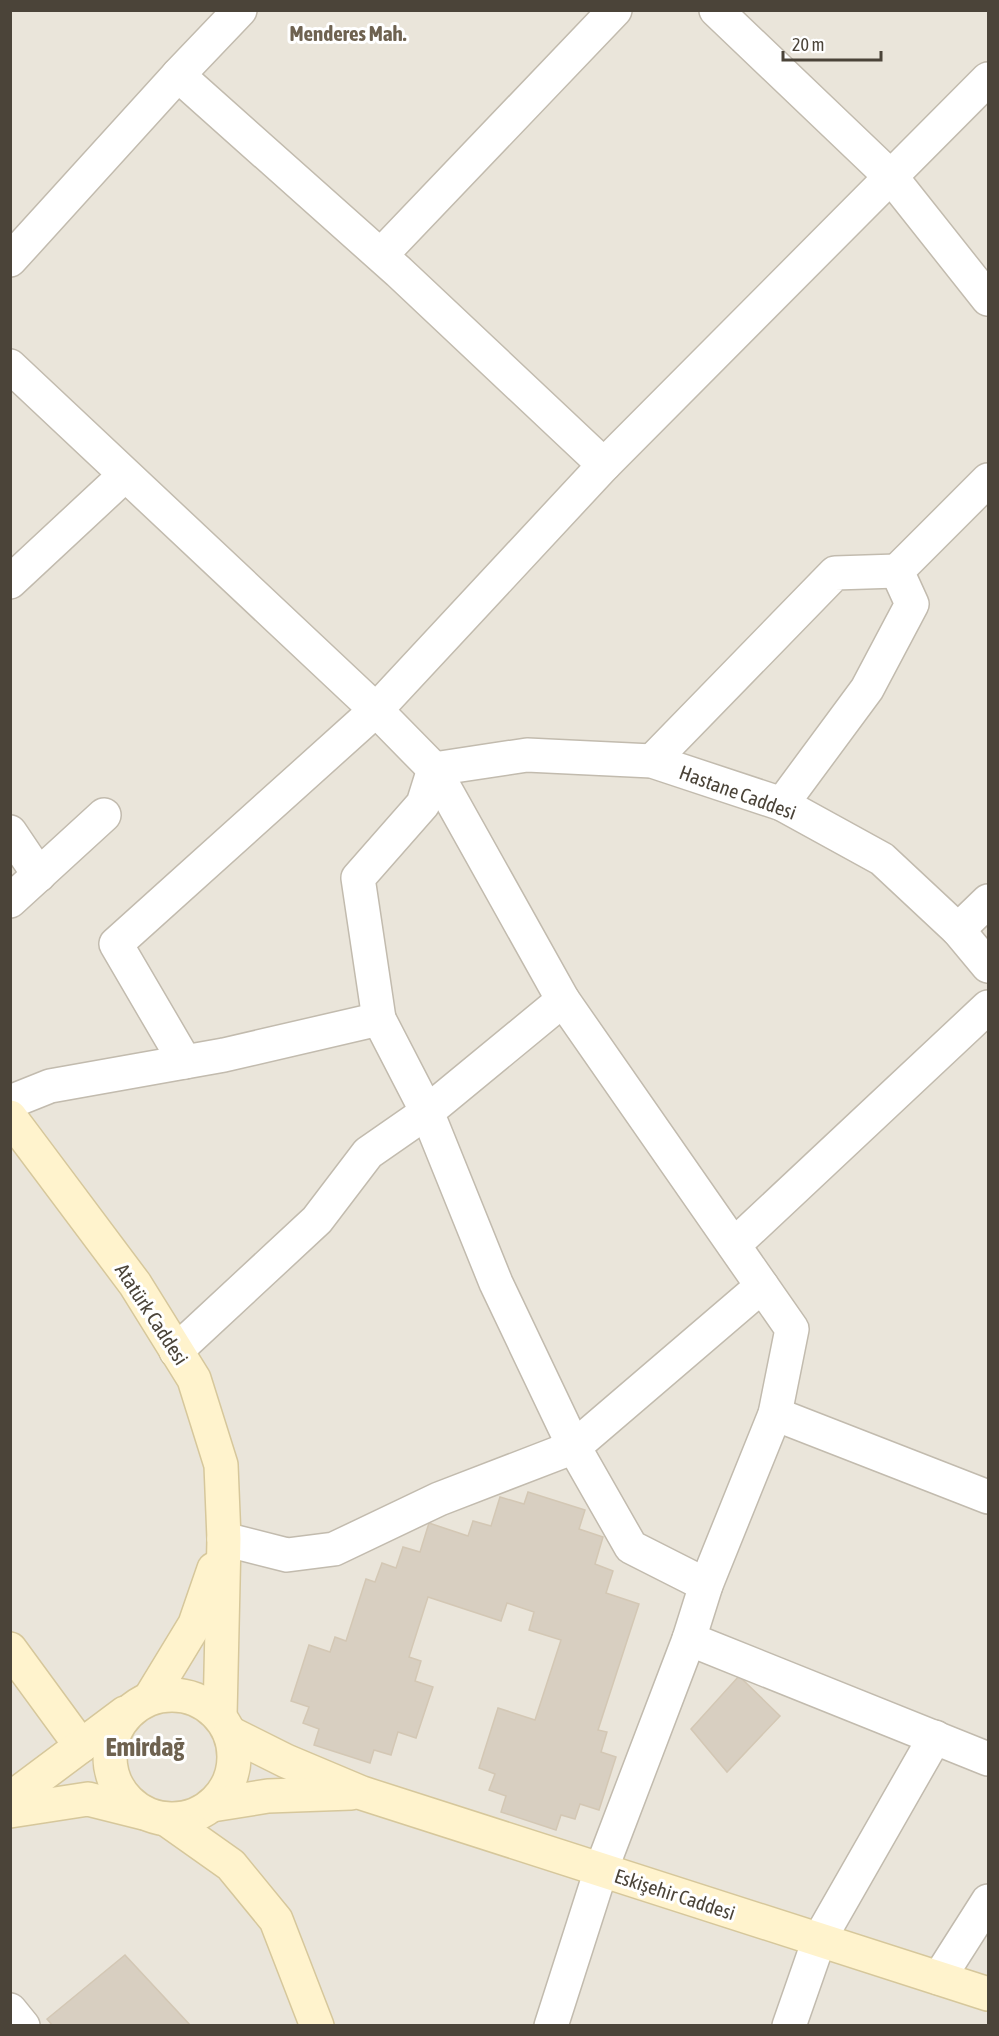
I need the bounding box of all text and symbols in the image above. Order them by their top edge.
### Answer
district label: Menderes Mah. [289,21,407,45]
scale bar [783,24,880,62]
text: 20 m [792,34,824,55]
street label: Hastane Caddesi [676,760,800,824]
street label: Atatürk Caddesi [111,1259,193,1369]
district label: Emirdağ [105,1732,185,1762]
street label: Eskişehir Caddesi [612,1864,738,1924]

